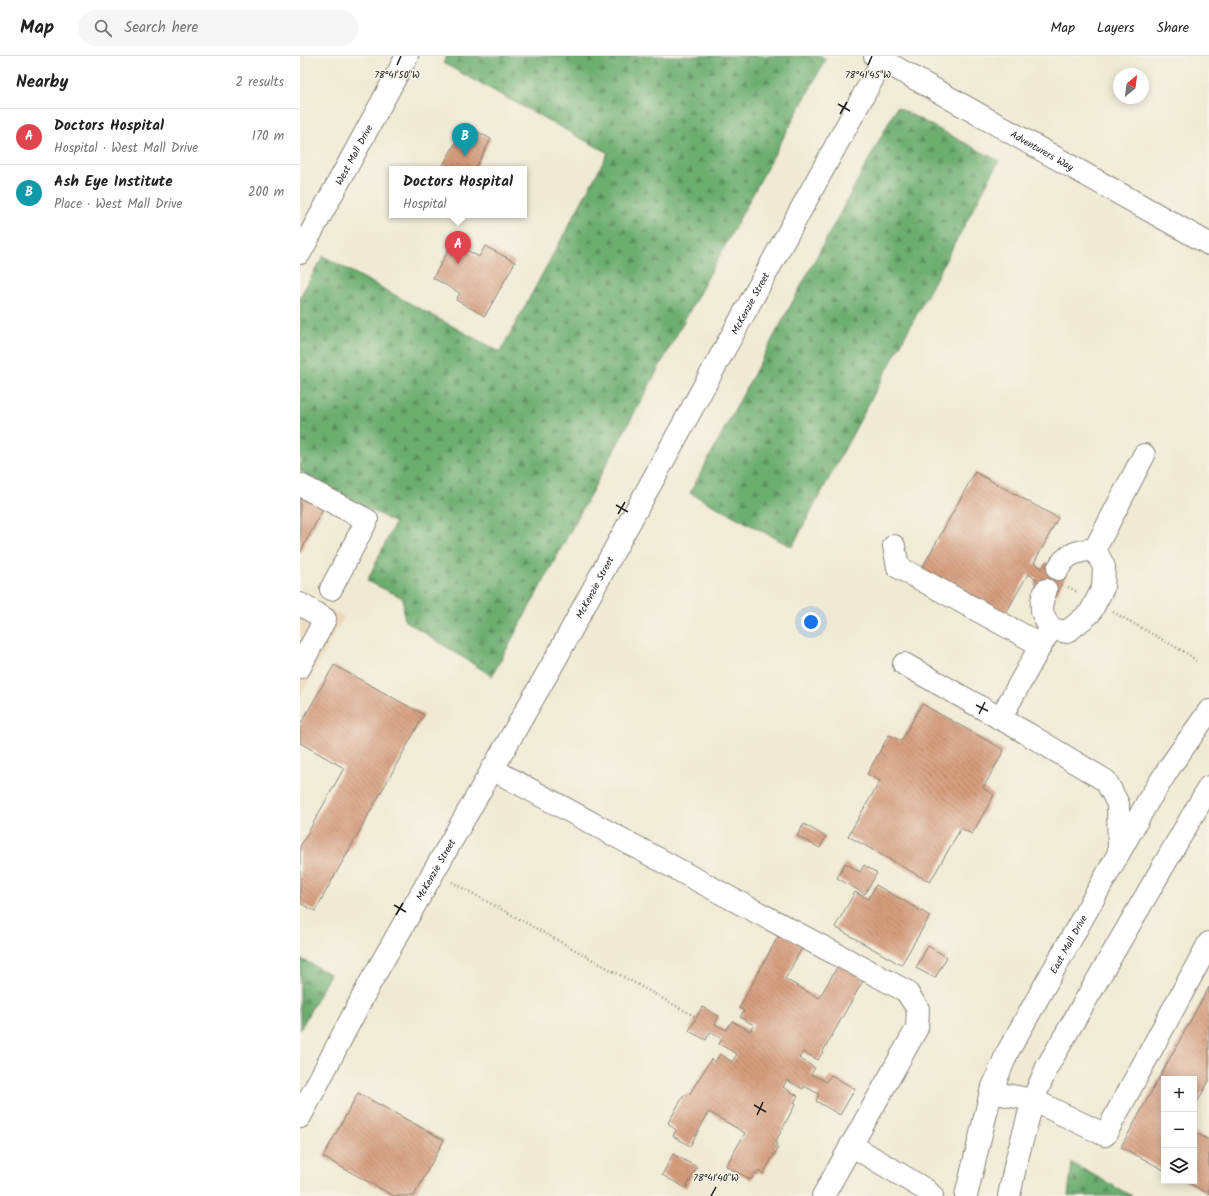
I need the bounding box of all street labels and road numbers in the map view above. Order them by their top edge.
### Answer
street label: West Mall Drive [331,121,378,188]
street label: Adventurers Way [1007,127,1077,175]
street label: McKenzie Street [727,269,774,338]
street label: McKenzie Street [572,554,619,622]
street label: McKenzie Street [412,836,460,904]
street label: East Mall Drive [1046,912,1092,977]

